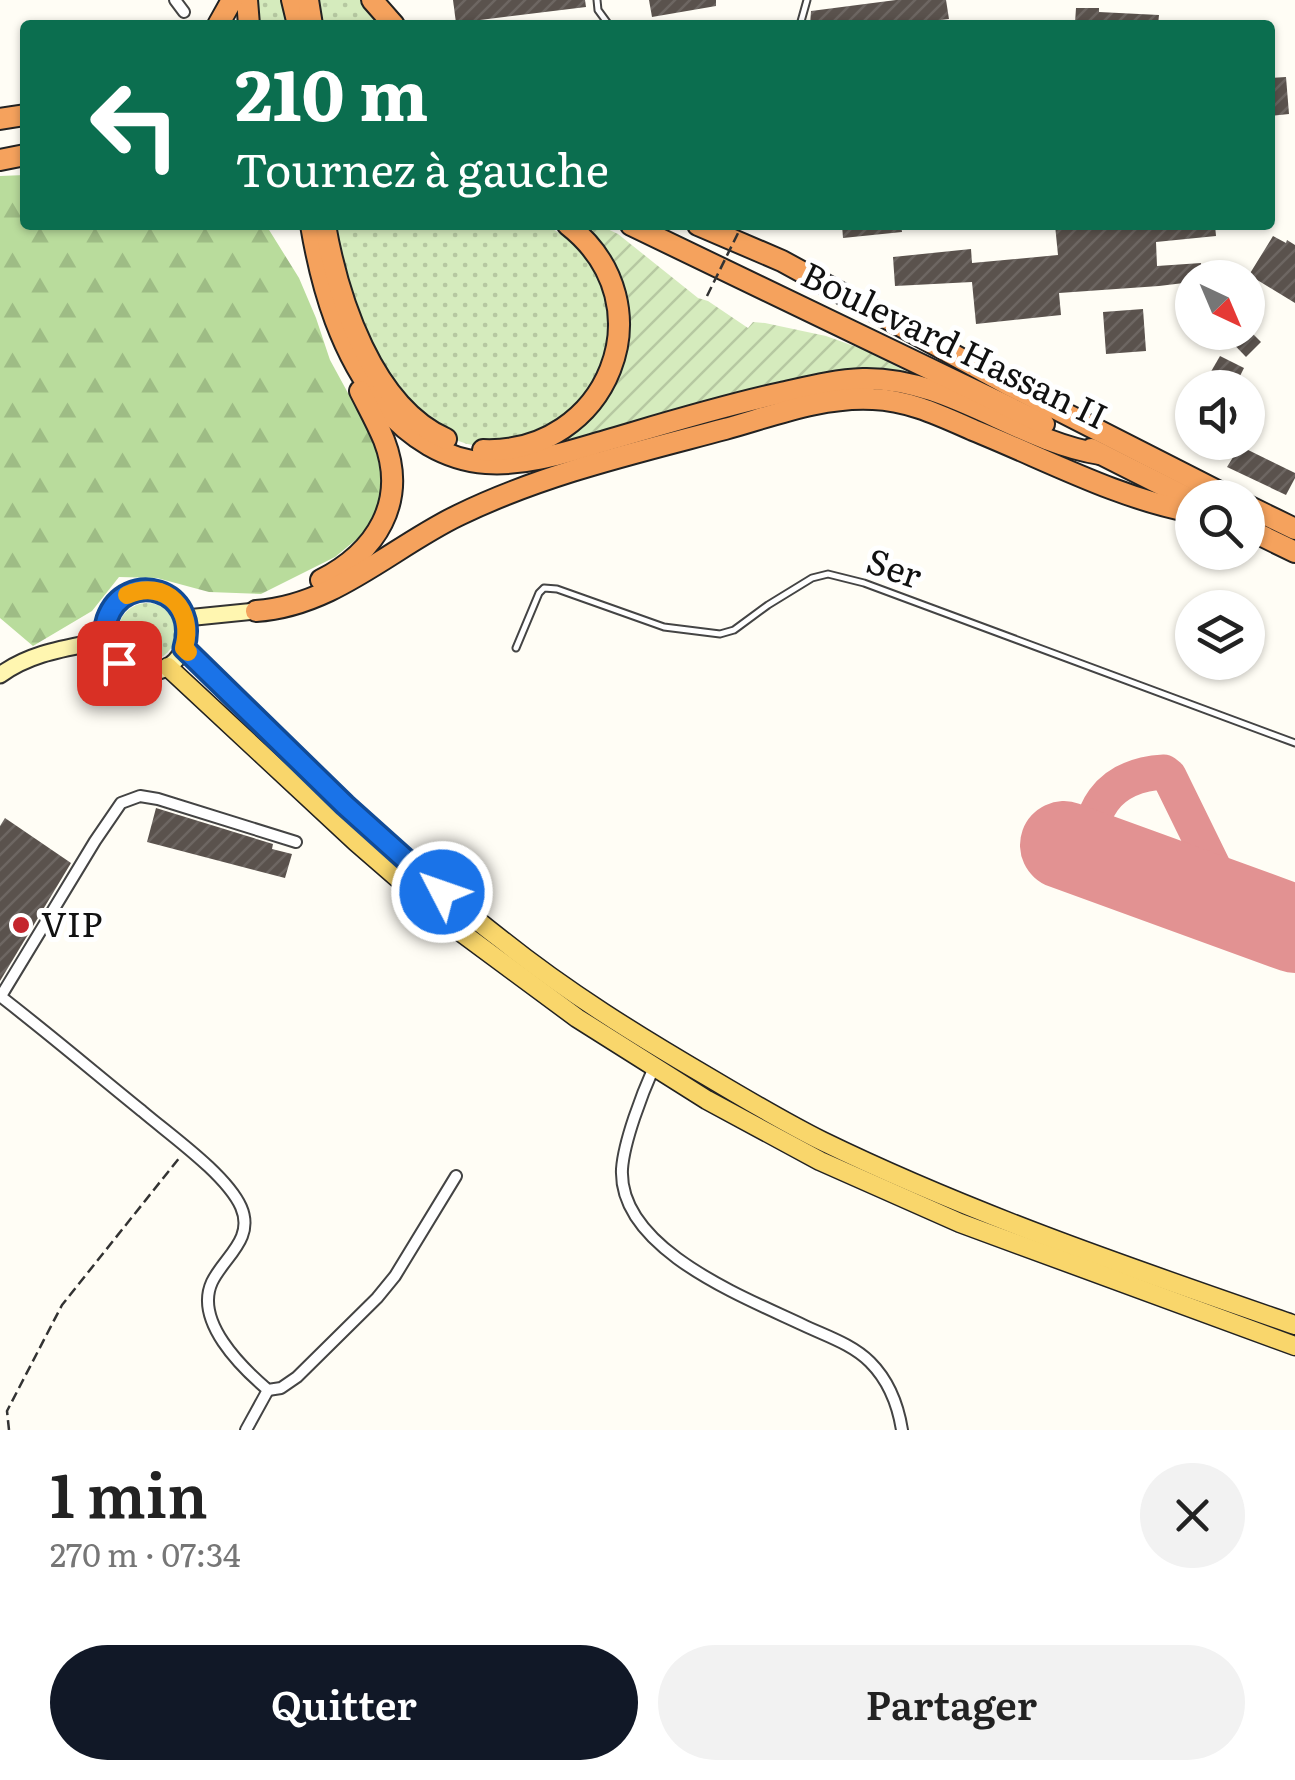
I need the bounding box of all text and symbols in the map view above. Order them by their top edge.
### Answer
text: 210 m [235,39,428,143]
icon: left [70,60,200,190]
text: Tournez à gauche [235,134,609,201]
street label: Boulevard Hassan II [793,247,1117,440]
north arrow [1175,260,1265,350]
map controls [1175,260,1265,680]
button: sound [1175,370,1265,460]
button: search [1175,480,1265,570]
street label: Ser [860,533,930,600]
button: layers [1175,590,1265,680]
pin [77,621,162,706]
icon: arrive [92,636,147,691]
position arrow [390,840,494,944]
place label: VIP [41,896,102,948]
marker: VIP [10,914,32,936]
text: 1 min [50,1447,208,1536]
button: close [1140,1463,1245,1568]
text: 270 m · 07:34 [50,1529,241,1577]
button: Quitter [50,1645,638,1760]
button: Partager [658,1645,1245,1760]

